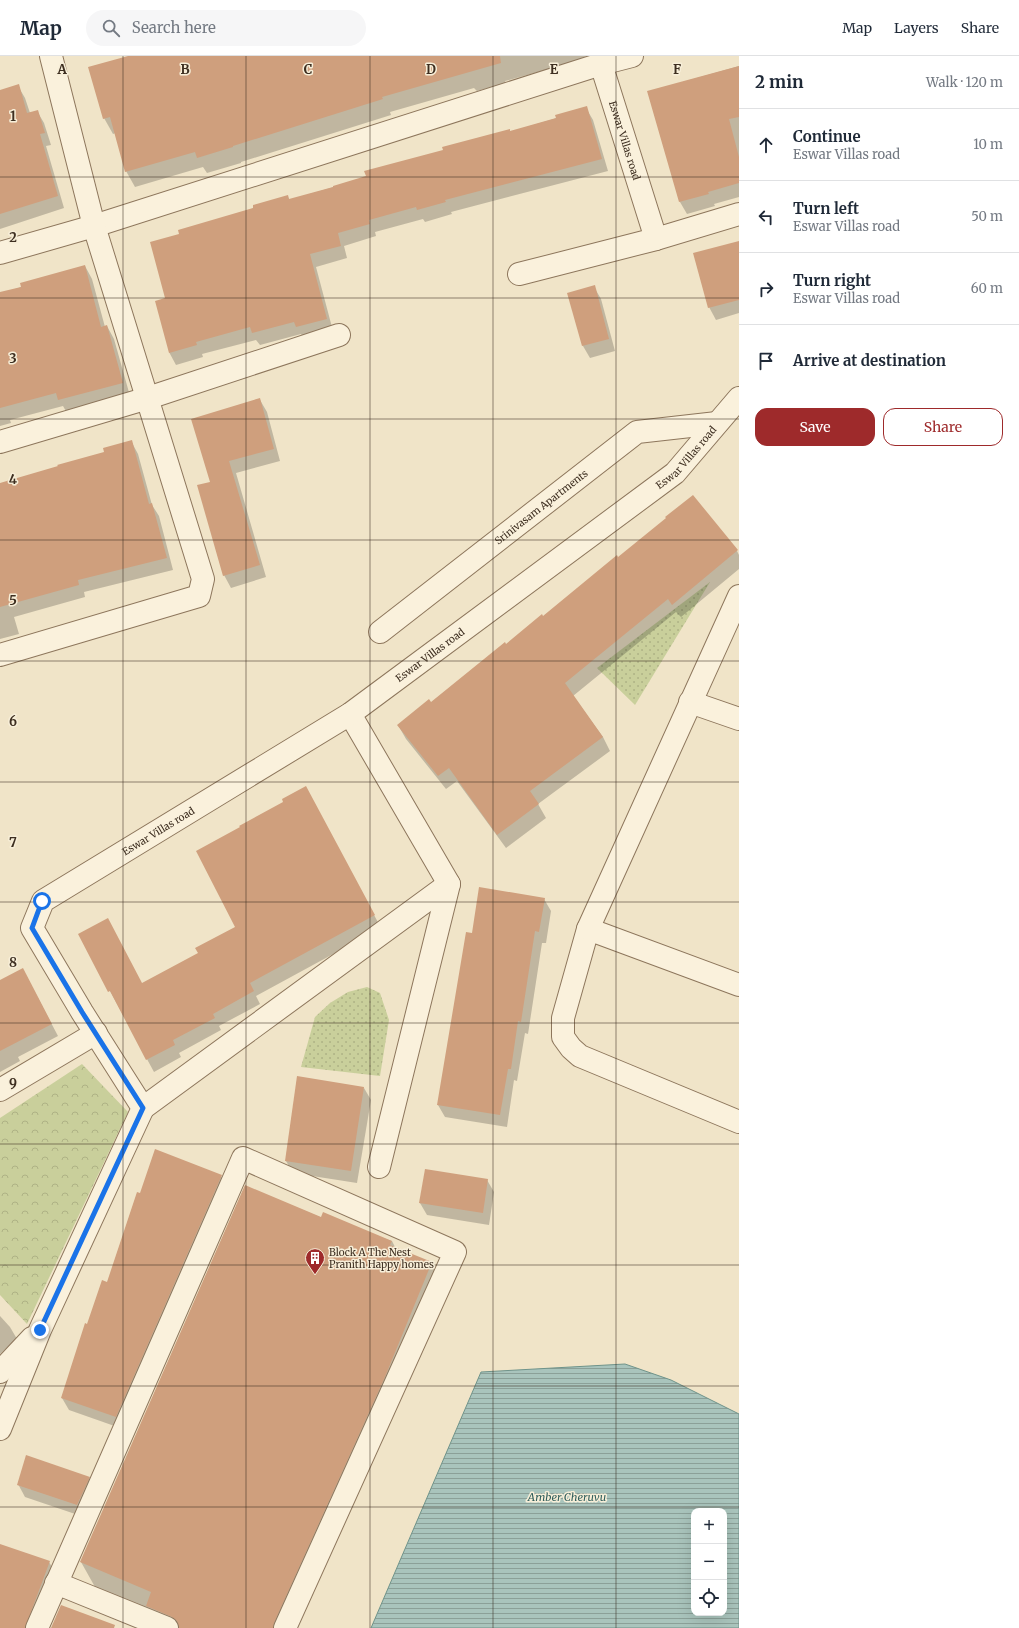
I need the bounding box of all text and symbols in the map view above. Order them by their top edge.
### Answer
search box [86,10,366,46]
text: Map [20,16,62,40]
icon: search [100,17,122,39]
text: Search here [132,18,216,37]
text: Map [842,19,872,37]
text: Layers [894,19,939,37]
text: Share [961,19,999,37]
text: A [56,61,67,78]
text: B [180,61,190,78]
text: C [304,61,313,78]
text: D [426,61,436,78]
text: E [550,61,559,78]
text: F [673,61,681,78]
text: 2 min [755,71,803,93]
text: Walk · 120 m [926,74,1003,91]
street label: Eswar Villas road [606,99,644,182]
text: 1 [10,108,16,125]
text: Continue [793,127,861,146]
icon: ahead [755,134,777,156]
text: 10 m [973,136,1003,153]
text: Eswar Villas road [793,146,900,163]
text: Turn left [793,199,859,218]
icon: left [755,206,777,228]
text: 50 m [971,208,1003,225]
text: Eswar Villas road [793,218,900,235]
text: 2 [9,229,17,246]
text: Turn right [793,271,871,290]
icon: right [755,278,777,300]
text: 60 m [971,280,1003,297]
text: Eswar Villas road [793,290,900,307]
text: 3 [9,350,17,367]
icon: arrive [755,350,777,372]
text: Arrive at destination [793,351,946,370]
button: Save [755,408,875,446]
button: Share [883,408,1003,446]
street label: Eswar Villas road [653,423,719,492]
street label: Srinivasam Apartments [492,466,590,547]
text: 4 [9,471,18,488]
text: 5 [9,592,17,609]
street label: Eswar Villas road [393,625,467,685]
text: 6 [9,713,17,730]
street label: Eswar Villas road [120,804,197,858]
text: 7 [9,834,17,851]
route start [33,892,51,910]
text: 8 [9,954,17,971]
text: 9 [9,1075,17,1092]
place label: Block A The Nest Pranith Happy homes [329,1246,434,1271]
building icon: Block A The Nest Pranith Happy homes [304,1247,326,1275]
route end [31,1321,49,1339]
water label: Amber Cheruvu [527,1490,606,1504]
map controls [691,1508,727,1616]
button: + [691,1508,727,1544]
button: − [691,1544,727,1580]
button: locate [691,1580,727,1616]

